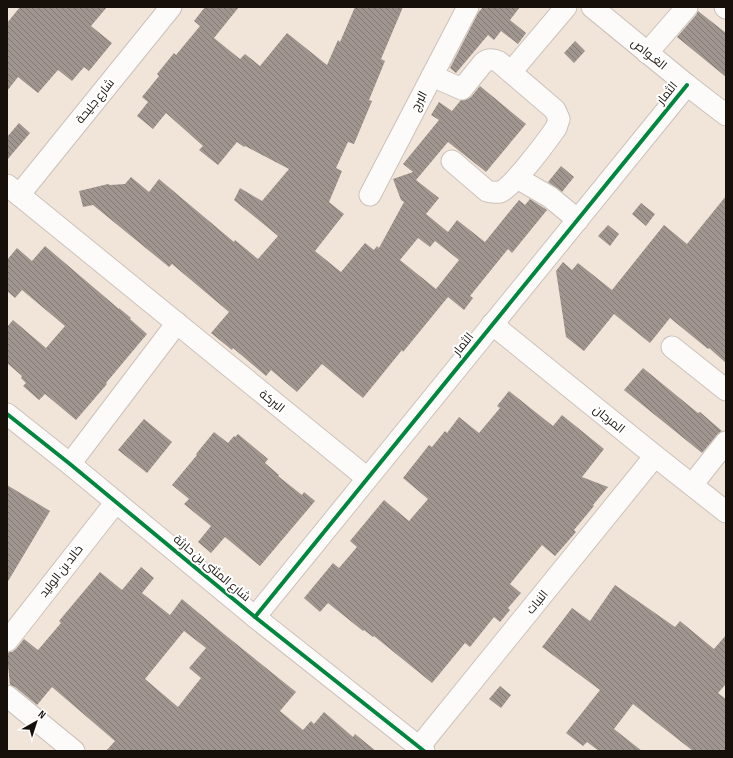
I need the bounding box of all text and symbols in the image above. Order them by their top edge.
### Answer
street label: الغـواص [628,35,670,73]
street label: شارع جليحة [73,76,118,127]
street label: الثمار [653,79,681,108]
street label: البرج [408,89,431,114]
street label: الثمار [449,330,477,359]
street label: البركة [256,387,287,416]
street label: المرجان [590,402,628,437]
street label: شارع المثنى بن حارثة [170,532,253,605]
street label: خالد بن الوليد [36,542,86,600]
street label: النبات [523,587,552,617]
north arrow [16,702,56,742]
text: N [36,708,48,722]

